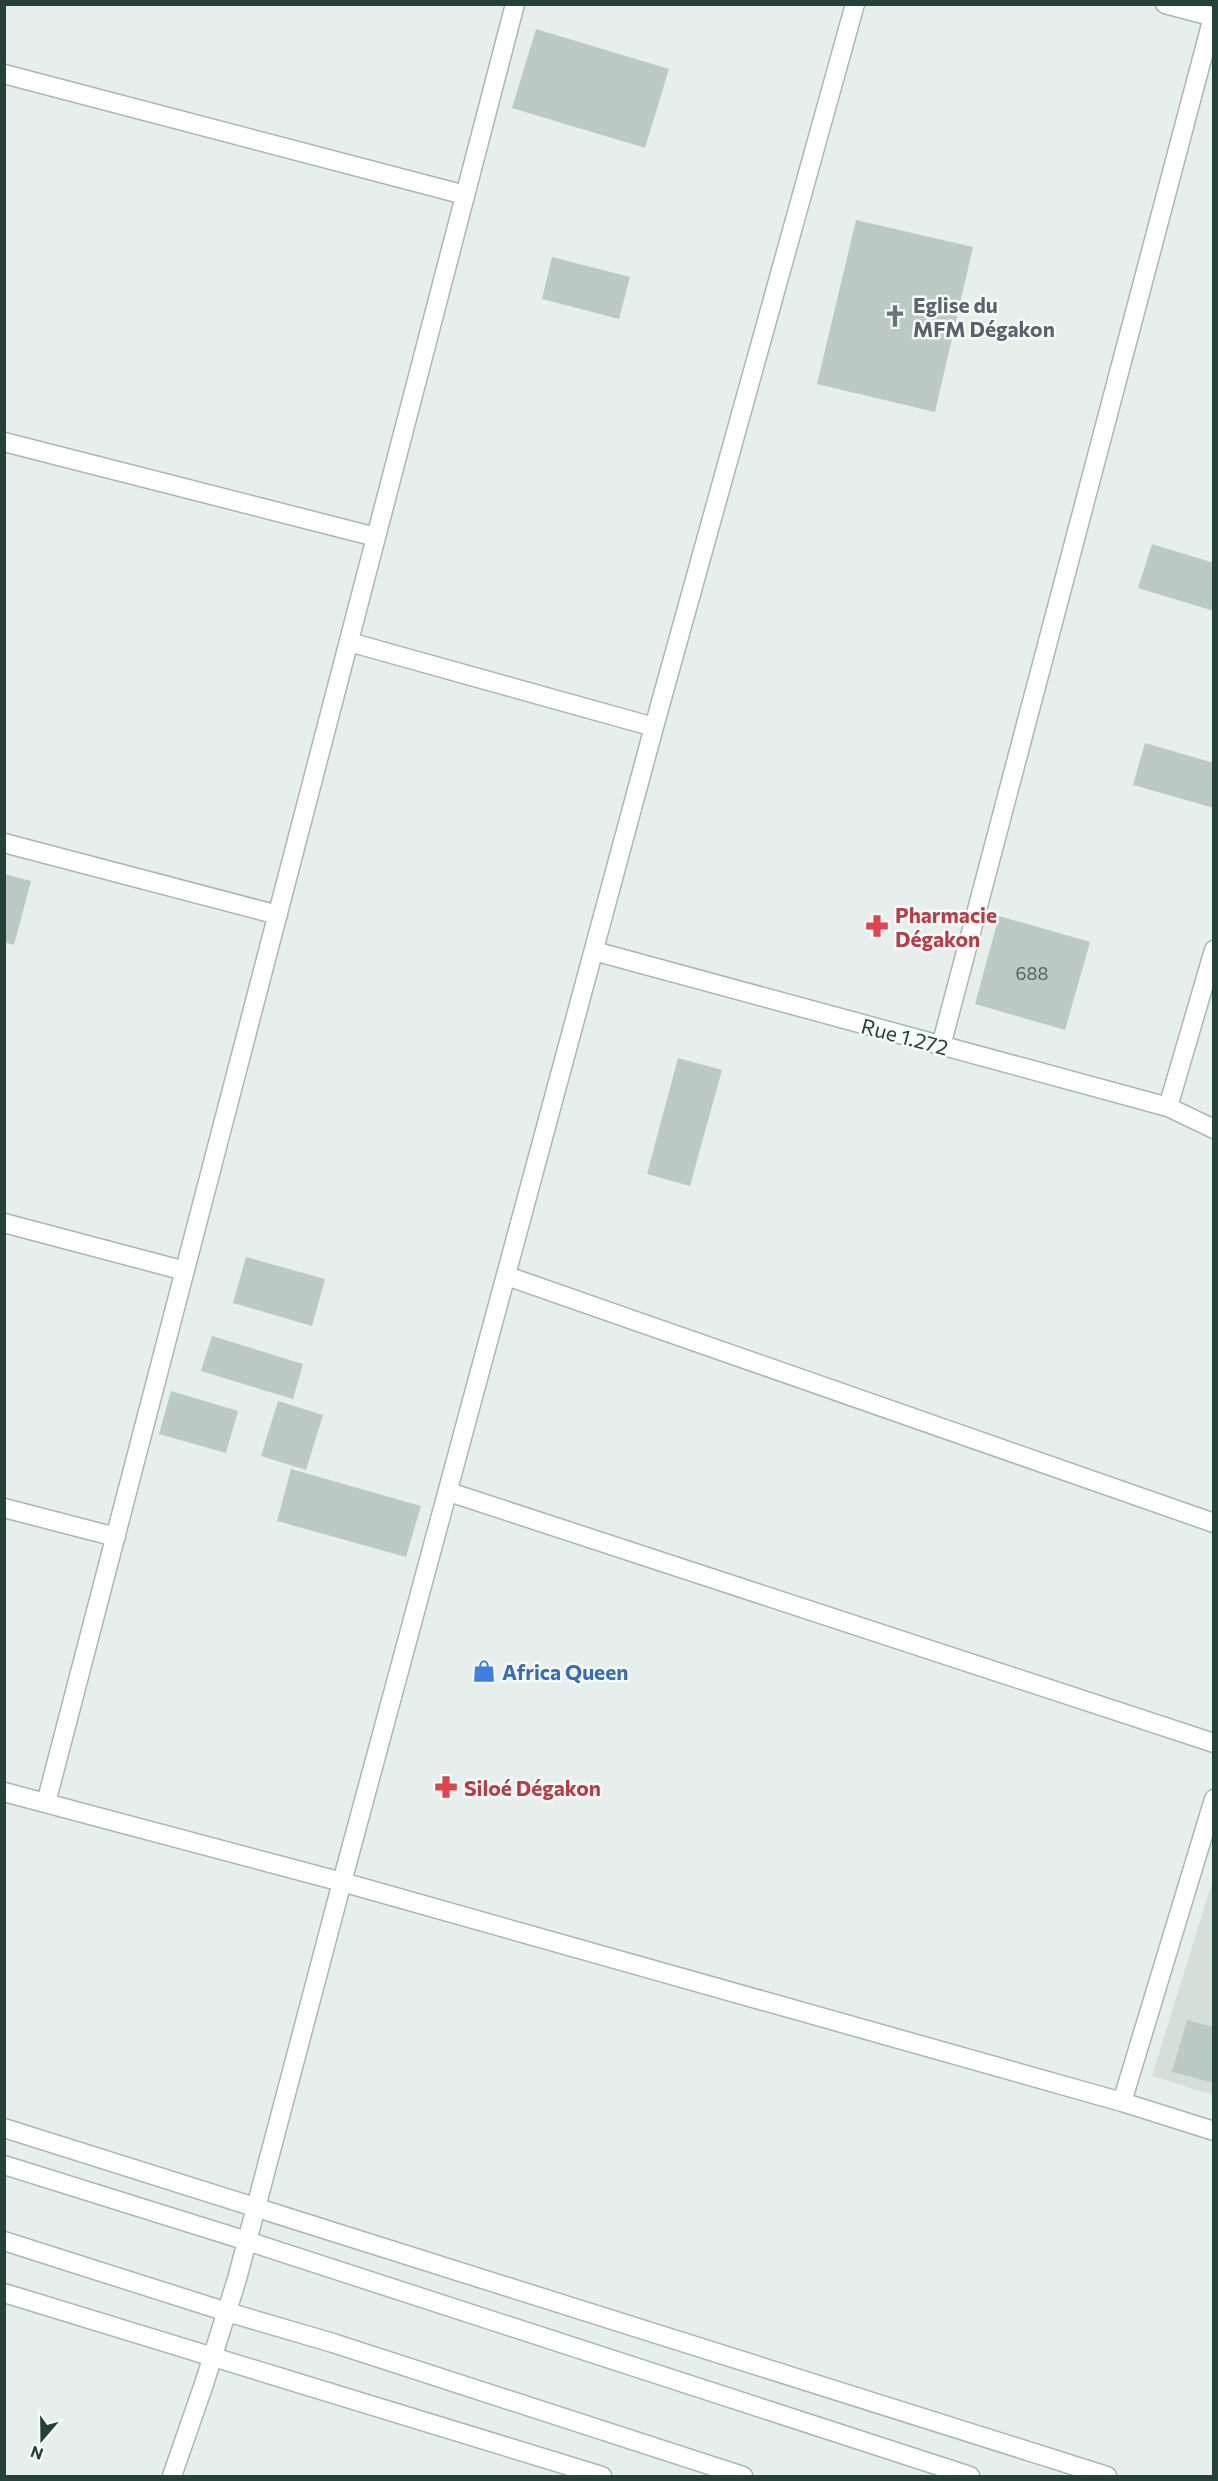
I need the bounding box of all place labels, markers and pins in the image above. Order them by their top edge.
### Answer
place label: Eglise du MFM Dégakon [913,292,1055,341]
church icon: Eglise du MFM Dégakon [882,303,908,329]
place label: Pharmacie Dégakon [895,902,997,951]
pharmacy icon: Pharmacie Dégakon [864,913,890,939]
shop icon: Africa Queen [471,1658,497,1684]
place label: Africa Queen [502,1659,628,1684]
pharmacy icon: Siloé Dégakon [433,1774,459,1800]
place label: Siloé Dégakon [464,1775,601,1800]

